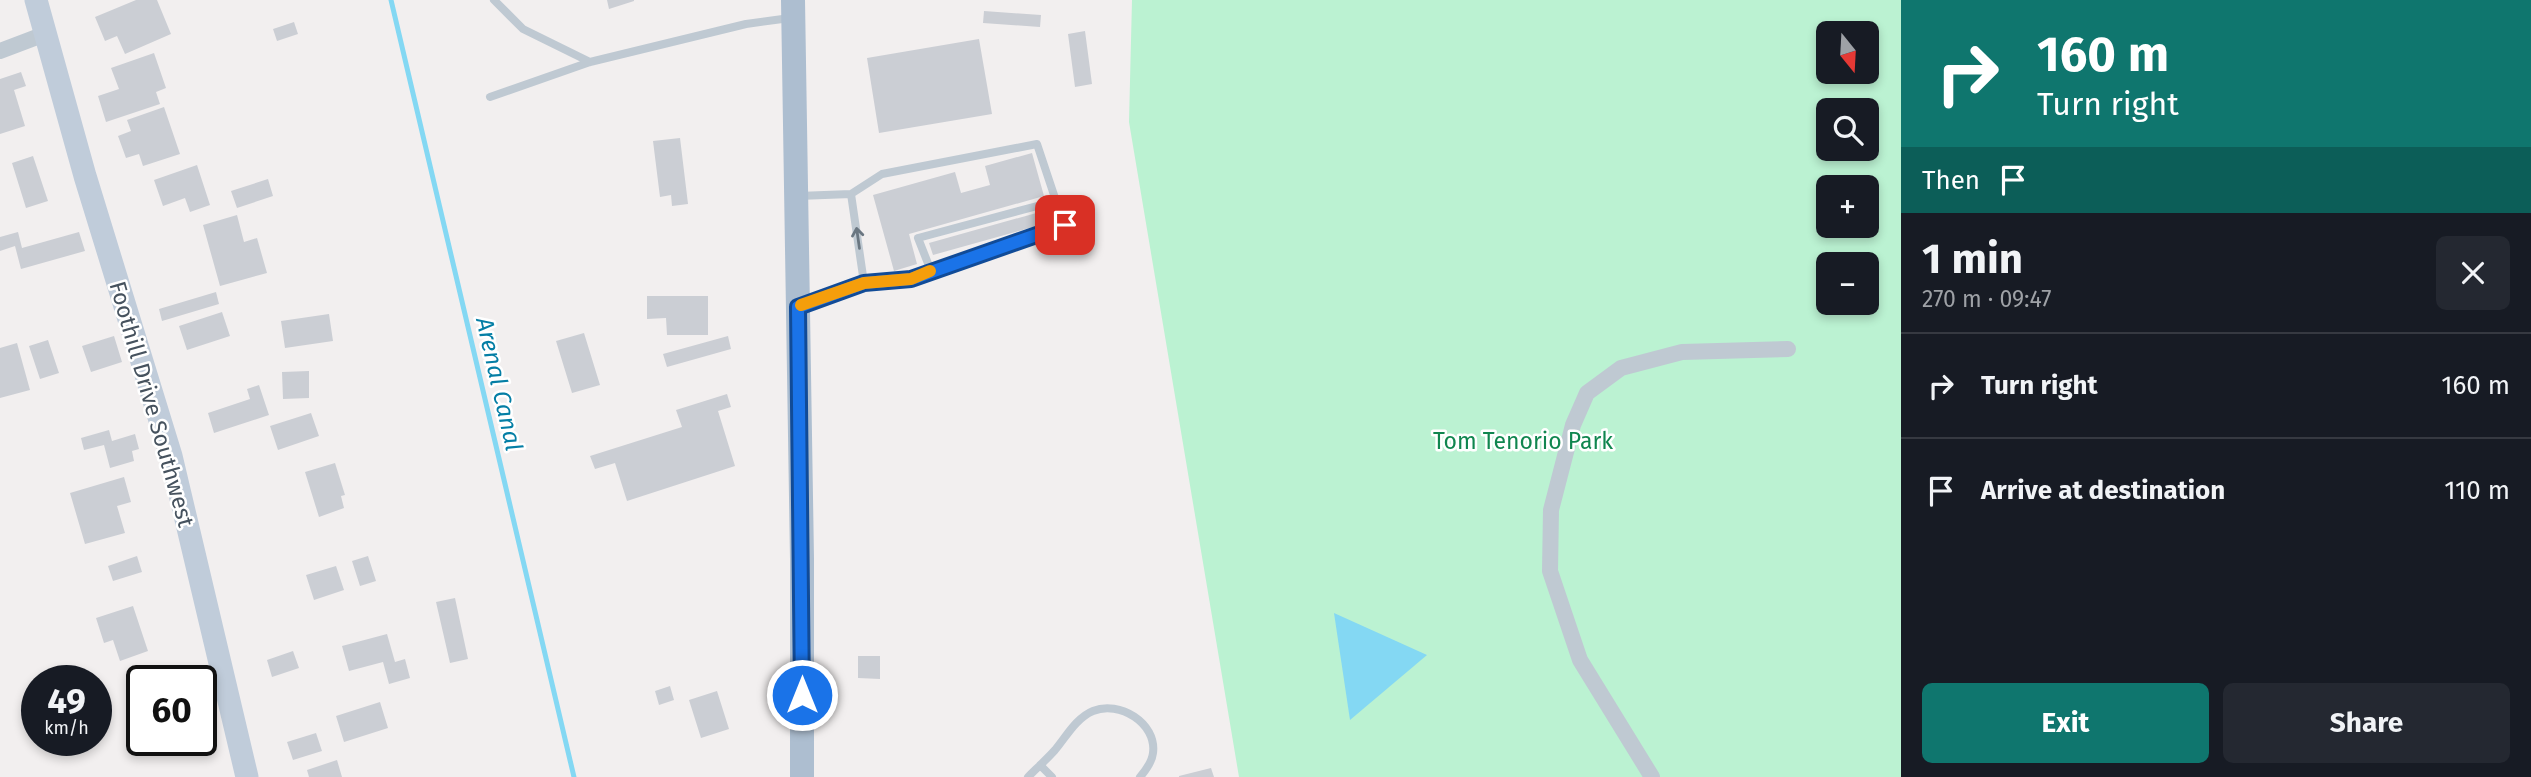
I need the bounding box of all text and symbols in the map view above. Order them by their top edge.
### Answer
north arrow [1816,21,1880,84]
map controls [1816,21,1879,315]
text: 160 m [2037,25,2169,84]
icon: right [1922,28,2013,119]
text: Turn right [2037,85,2179,123]
button: search [1816,98,1879,161]
icon: arrive [1994,161,2032,199]
text: Then [1922,165,1980,196]
button: + [1816,175,1879,238]
pin [1035,195,1095,255]
icon: arrive [1046,206,1084,244]
one-way arrow [851,228,864,250]
text: 1 min [1922,234,2023,284]
button: close [2436,236,2510,310]
button: − [1816,252,1879,315]
street label: Foothill Drive Southwest [103,278,201,531]
text: 270 m · 09:47 [1922,285,2051,313]
water label: Arenal Canal [470,314,528,453]
icon: right [1922,367,1960,405]
text: Turn right [1981,370,2098,401]
text: 160 m [2441,370,2510,401]
park label: Tom Tenorio Park [1433,427,1613,455]
icon: arrive [1922,472,1960,510]
text: Arrive at destination [1981,475,2225,506]
text: 110 m [2444,475,2510,506]
position arrow [765,658,839,732]
speed limit sign: 60 [126,665,217,756]
text: 49 [47,680,86,722]
button: Exit [1922,683,2209,763]
button: Share [2223,683,2510,763]
text: km/h [44,717,89,739]

